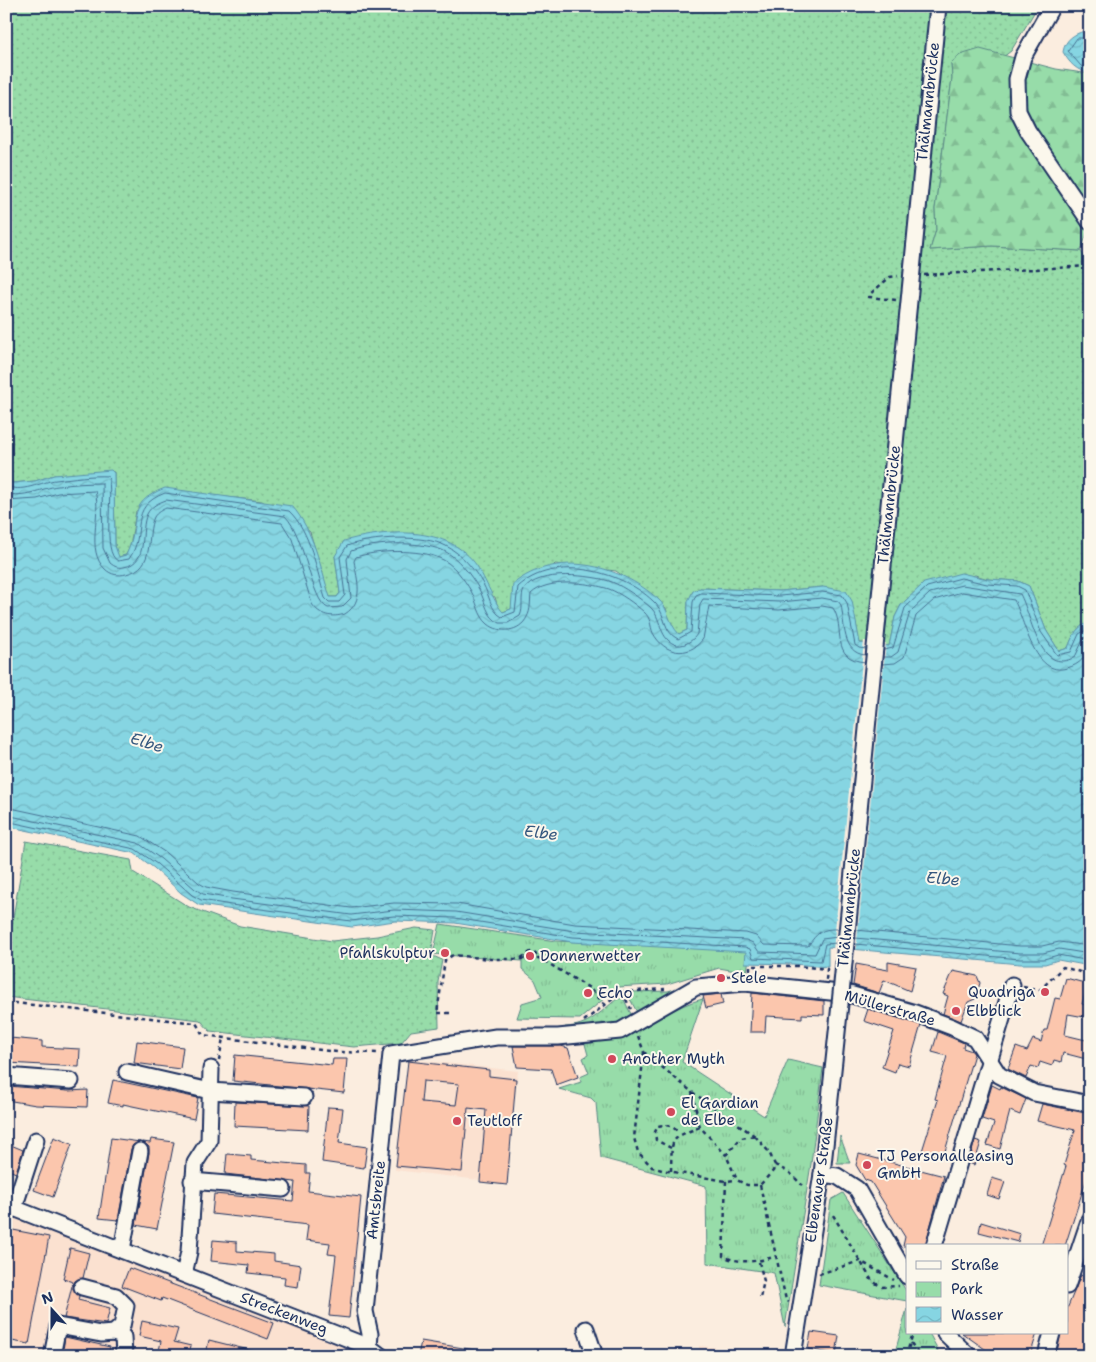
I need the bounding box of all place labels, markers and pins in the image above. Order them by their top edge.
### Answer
place label: Pfahlskulptur [340,943,435,963]
place label: Donnerwetter [540,946,641,966]
marker: Pfahlskulptur [439,947,451,959]
marker: Donnerwetter [524,950,536,962]
place label: Stele [731,968,767,988]
marker: Stele [715,972,727,984]
place label: Quadriga [968,982,1036,1002]
place label: Echo [598,983,632,1003]
marker: Quadriga [1039,986,1051,998]
marker: Echo [582,987,594,999]
place label: Elbblick [966,1001,1022,1021]
marker: Elbblick [950,1005,962,1017]
place label: Another Myth [622,1049,725,1069]
marker: Another Myth [606,1053,618,1065]
place label: El Gardian de Elbe [681,1093,759,1130]
marker: El Gardian de Elbe [665,1106,677,1118]
place label: Teutloff [467,1111,523,1131]
marker: Teutloff [451,1115,463,1127]
place label: TJ Personalleasing GmbH [877,1146,1014,1183]
marker: TJ Personalleasing GmbH [861,1159,873,1171]

